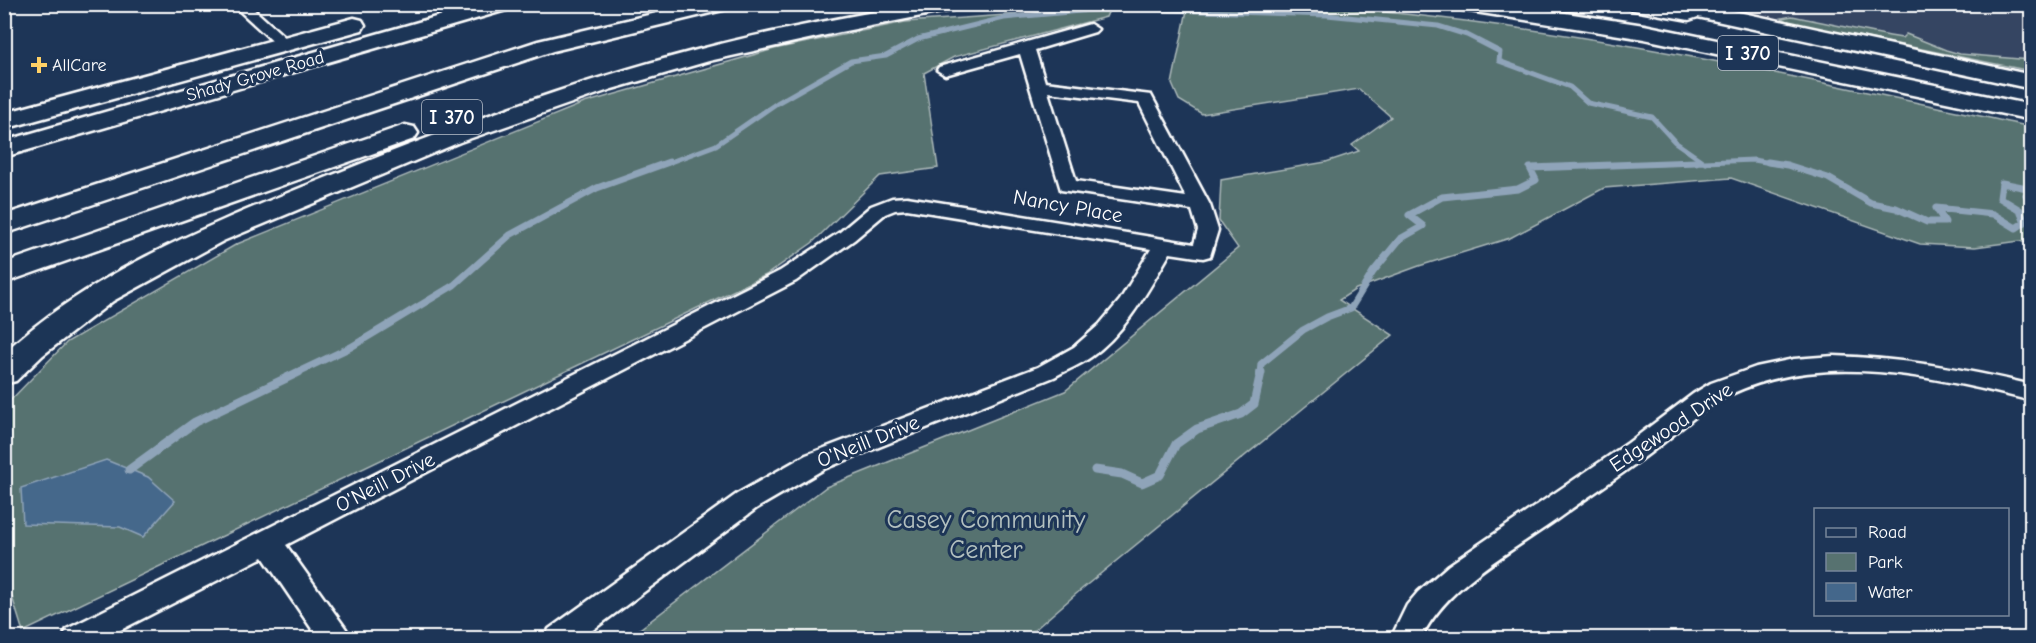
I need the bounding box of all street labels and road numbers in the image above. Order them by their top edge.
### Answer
road number: I 370 [1718,36,1778,70]
street label: Shady Grove Road [184,47,327,106]
road number: I 370 [422,100,482,134]
street label: Nancy Place [1011,185,1125,227]
street label: Edgewood Drive [1605,377,1737,477]
street label: O'Neill Drive [813,410,923,472]
street label: O'Neill Drive [331,447,439,517]

